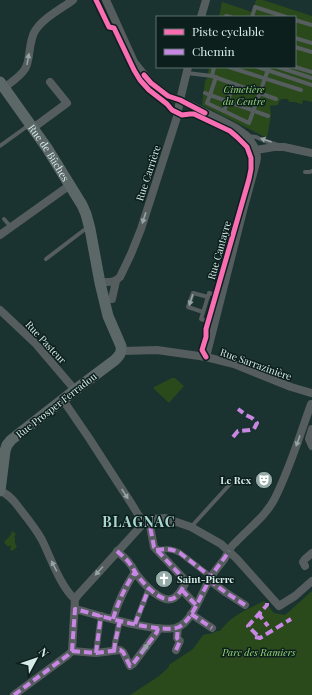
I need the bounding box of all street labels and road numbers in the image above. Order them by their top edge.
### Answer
street label: Rue de Bûches [25,121,73,184]
street label: Rue Carrière [132,143,164,203]
street label: Rue Cantayre [204,219,234,281]
street label: Rue Pasteur [22,318,70,367]
street label: Rue Sarrazinière [218,345,294,383]
street label: Rue Prosper Ferradou [13,369,99,441]

